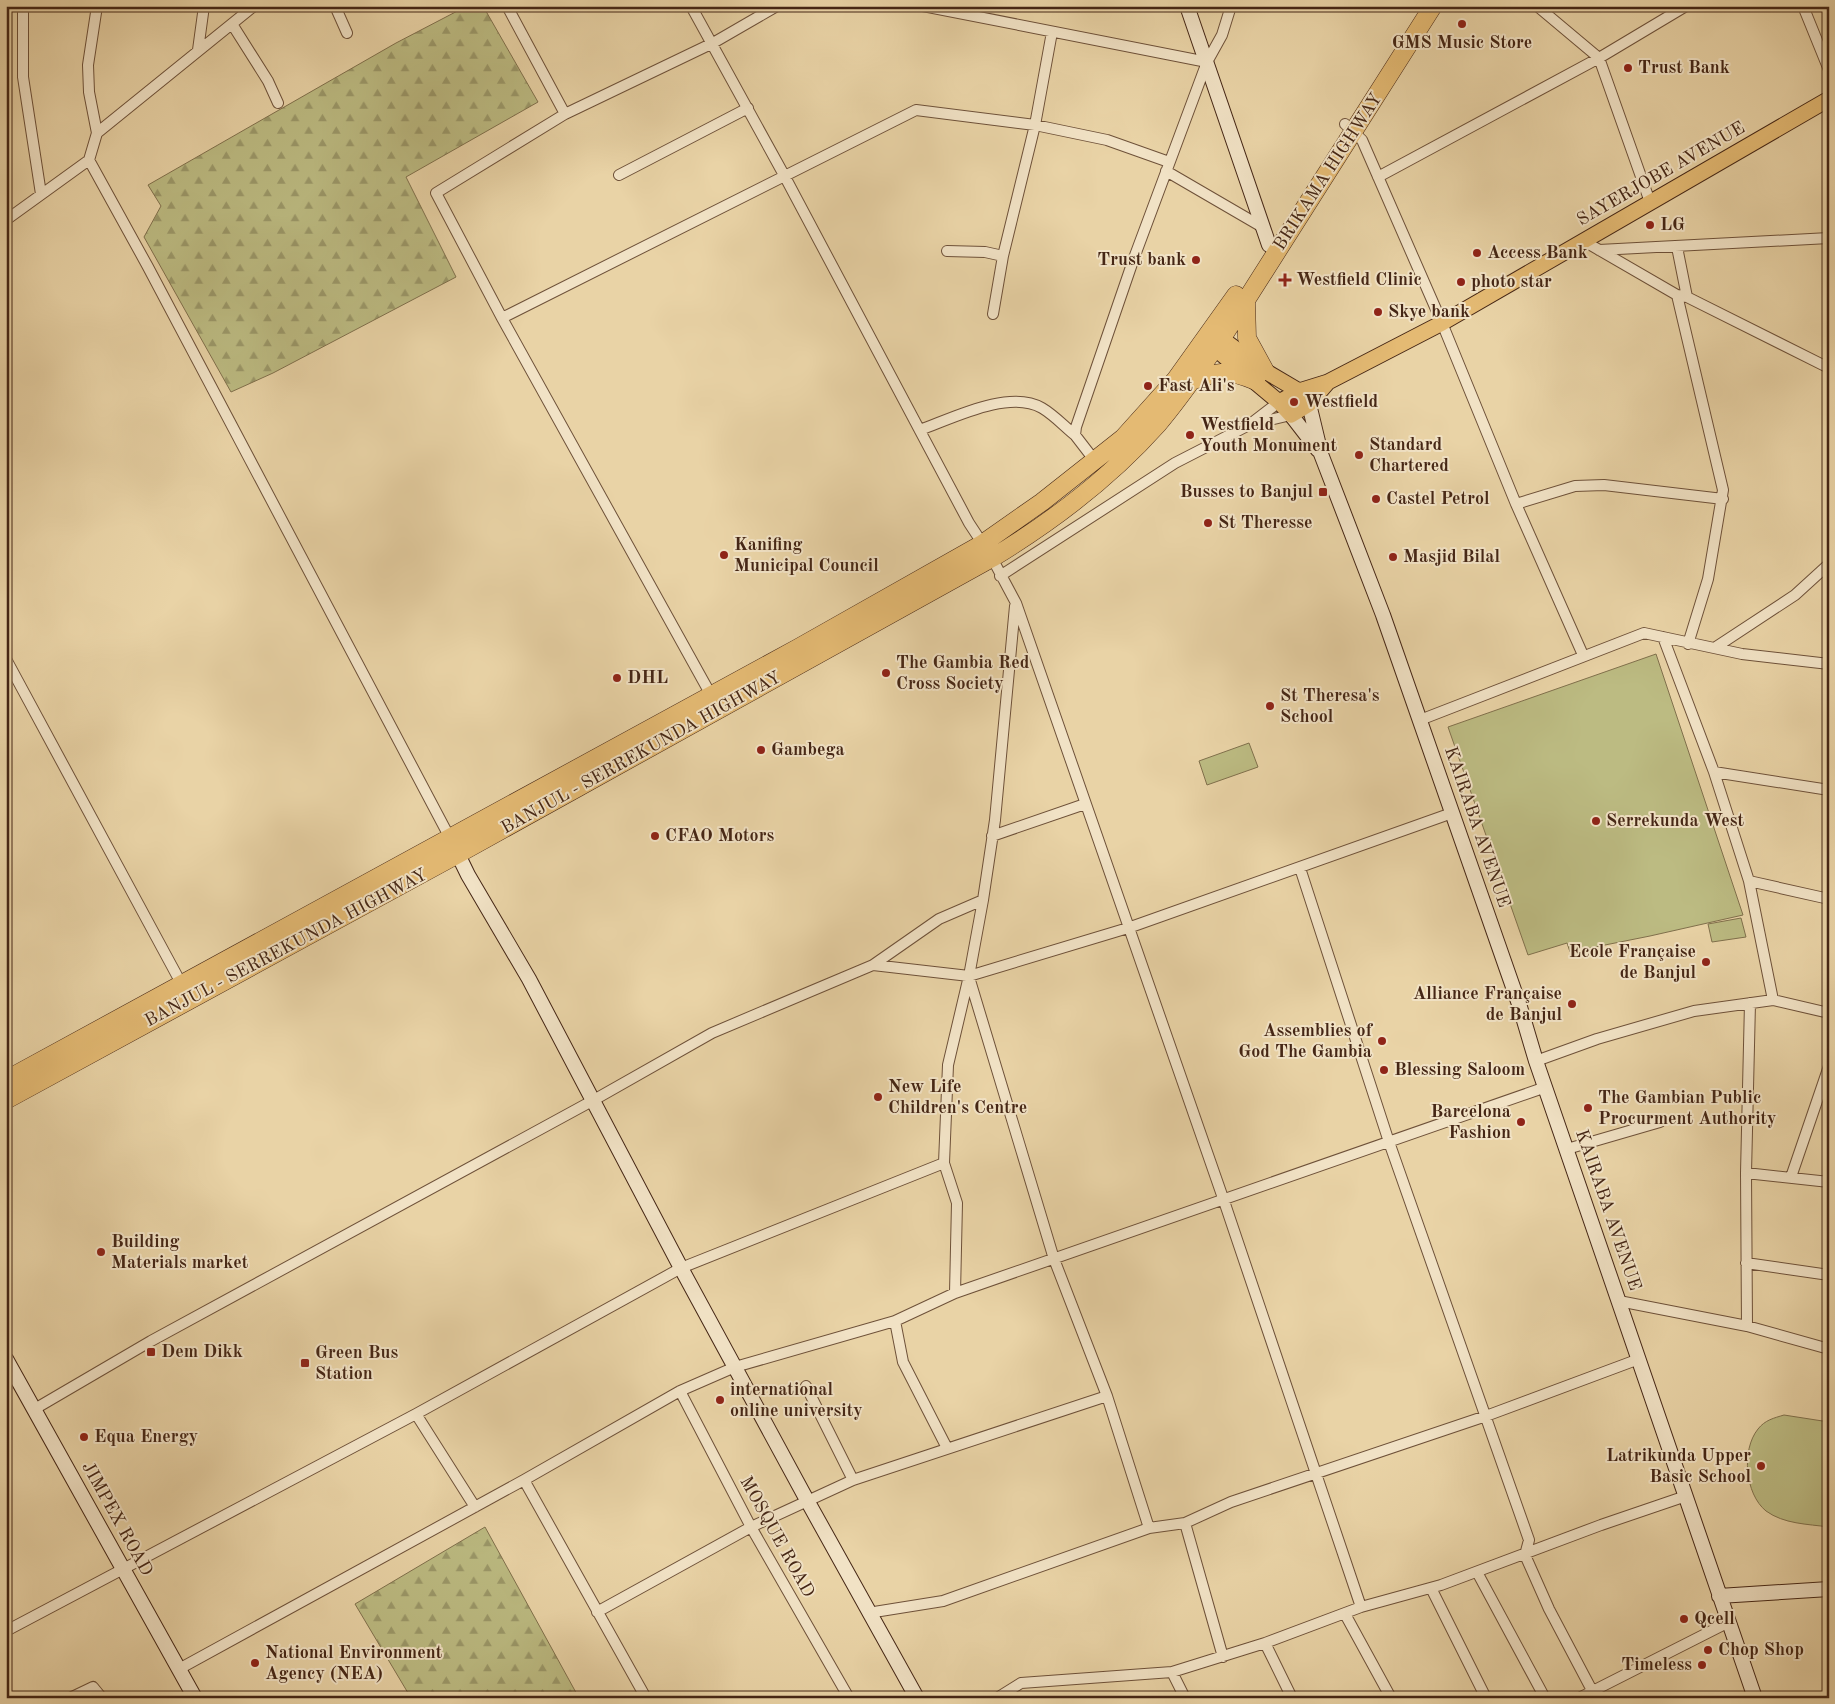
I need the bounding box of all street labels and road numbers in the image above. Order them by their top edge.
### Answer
street label: BRIKAMA HIGHWAY [1271,90,1385,254]
street label: SAYERJOBE AVENUE [1574,119,1748,229]
street label: BANJUL - SERREKUNDA HIGHWAY [498,668,784,838]
street label: KAIRABA AVENUE [1441,744,1513,910]
street label: BANJUL - SERREKUNDA HIGHWAY [142,866,430,1030]
street label: KAIRABA AVENUE [1572,1127,1644,1293]
street label: JIMPEX ROAD [78,1459,156,1579]
street label: MOSQUE ROAD [736,1474,818,1600]

